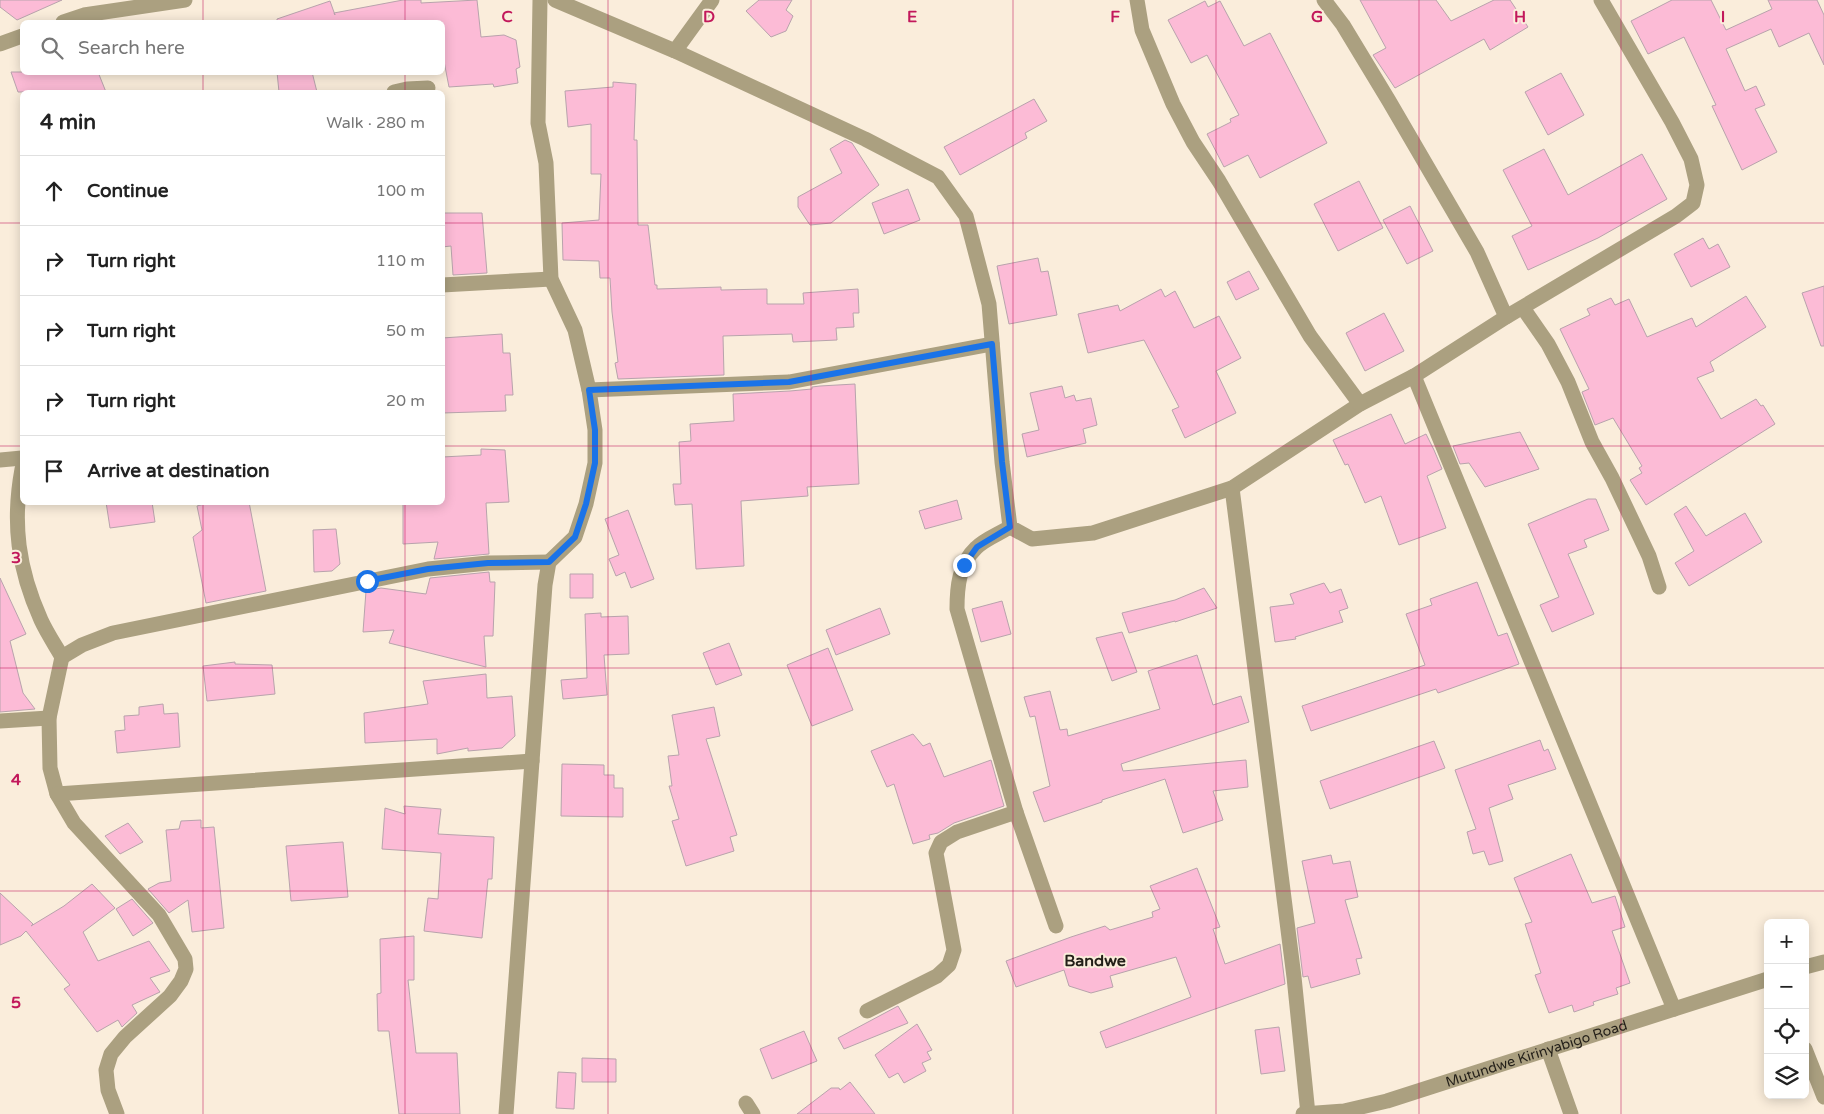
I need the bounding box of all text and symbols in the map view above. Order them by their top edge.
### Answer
text: C [501,7,513,27]
text: D [703,7,715,27]
text: E [907,7,917,27]
text: F [1110,7,1120,27]
text: G [1311,7,1323,27]
text: H [1514,7,1526,27]
text: I [1721,7,1725,27]
search box [20,20,445,75]
icon: search [38,34,66,62]
text: Search here [78,37,185,59]
text: 4 min [40,110,96,135]
text: Walk · 280 m [326,113,425,133]
icon: ahead [40,177,68,205]
text: Continue [87,180,169,202]
text: 100 m [376,181,425,201]
icon: right [40,247,68,275]
text: Turn right [87,250,175,272]
text: 110 m [376,251,425,271]
icon: right [40,317,68,345]
text: Turn right [87,320,175,342]
text: 50 m [386,321,425,341]
icon: right [40,387,68,415]
text: Turn right [87,390,175,412]
text: 20 m [386,391,425,411]
icon: arrive [40,457,68,485]
text: Arrive at destination [87,460,270,482]
text: 3 [11,548,21,568]
route end [953,554,976,577]
route start [356,570,379,593]
text: 4 [11,770,21,790]
map controls [1764,919,1809,1099]
button: + [1764,919,1809,964]
district label: Bandwe [1064,951,1126,971]
button: − [1764,964,1809,1009]
text: 5 [11,993,21,1013]
button: locate [1764,1009,1809,1054]
street label: Mutundwe Kirinyabigo Road [1443,1016,1629,1090]
button: layers [1764,1054,1809,1099]

